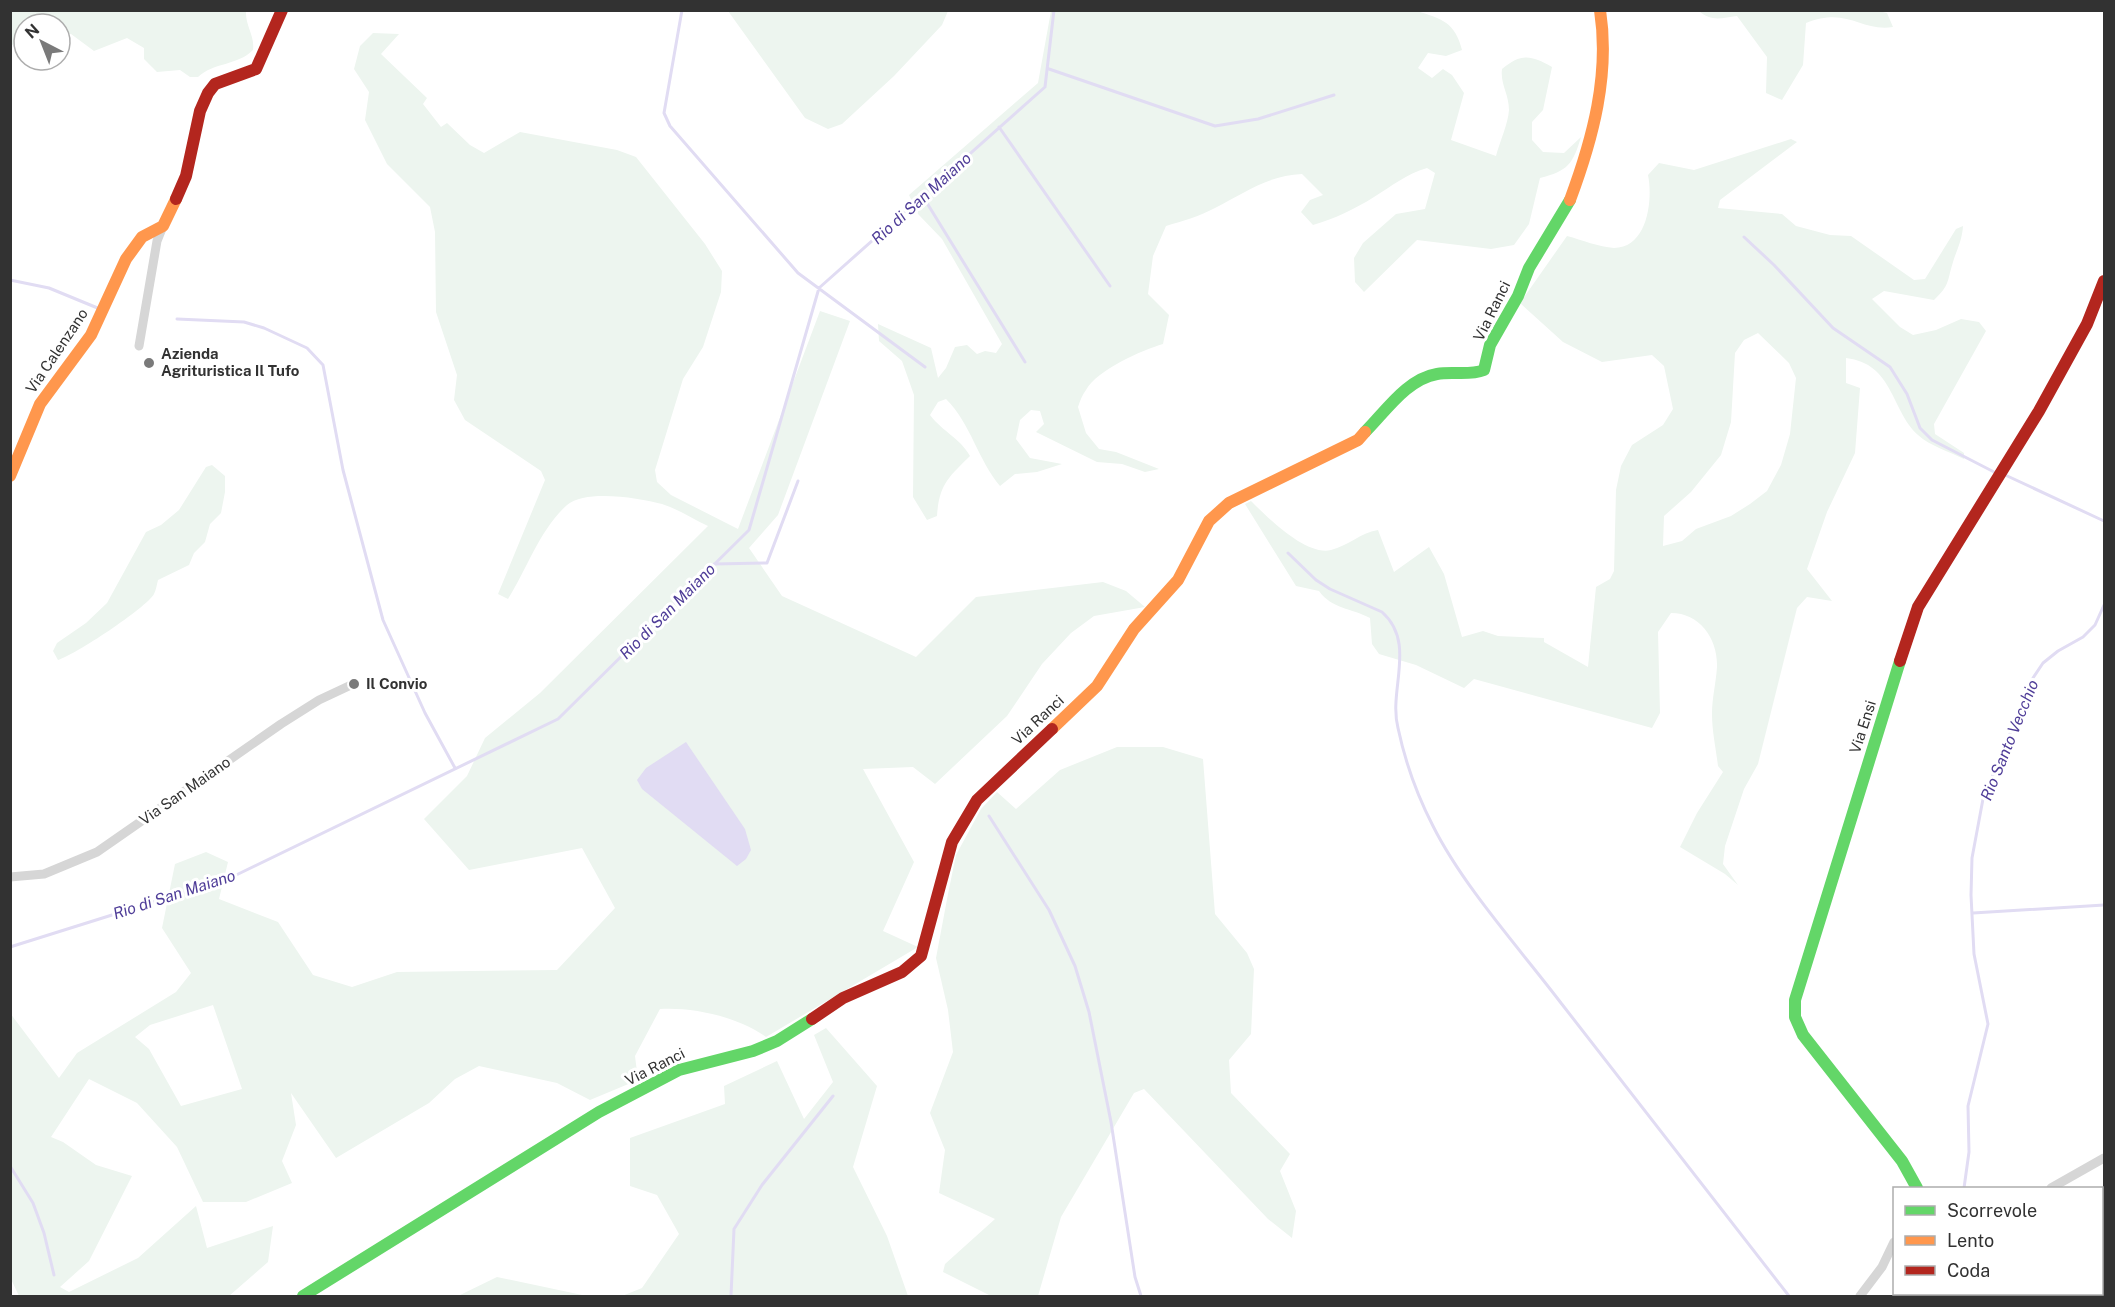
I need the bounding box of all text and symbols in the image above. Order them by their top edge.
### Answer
north arrow [12,12,72,72]
text: N [21,20,43,42]
water label: Rio di San Maiano [868,148,975,248]
street label: Via Ranci [1470,278,1513,343]
street label: Via Calenzano [22,305,91,396]
place label: Azienda Agrituristica Il Tufo [161,345,300,379]
marker: Azienda Agrituristica Il Tufo [142,356,156,370]
water label: Rio di San Maiano [616,559,719,663]
place label: Il Convio [366,675,428,692]
marker: Il Convio [347,677,361,691]
water label: Rio Santo Vecchio [1977,677,2042,803]
street label: Via Ranci [1008,691,1067,748]
street label: Via Ensi [1846,698,1879,755]
street label: Via San Maiano [136,753,233,828]
water label: Rio di San Maiano [111,866,238,923]
street label: Via Ranci [622,1044,687,1089]
legend [1893,1187,2103,1295]
text: Scorrevole [1947,1200,2037,1221]
text: Lento [1947,1230,1994,1251]
text: Coda [1947,1260,1990,1281]

